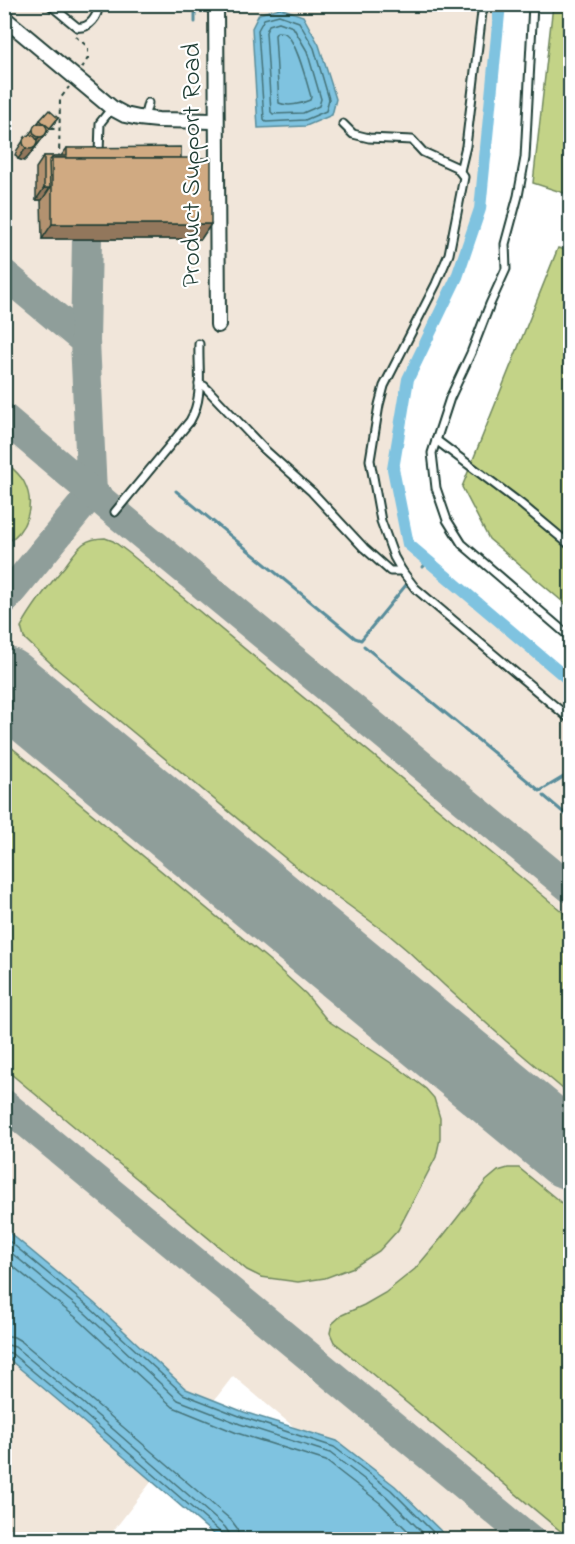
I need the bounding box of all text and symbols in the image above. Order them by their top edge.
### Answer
street label: Product Support Road [174,42,212,287]

